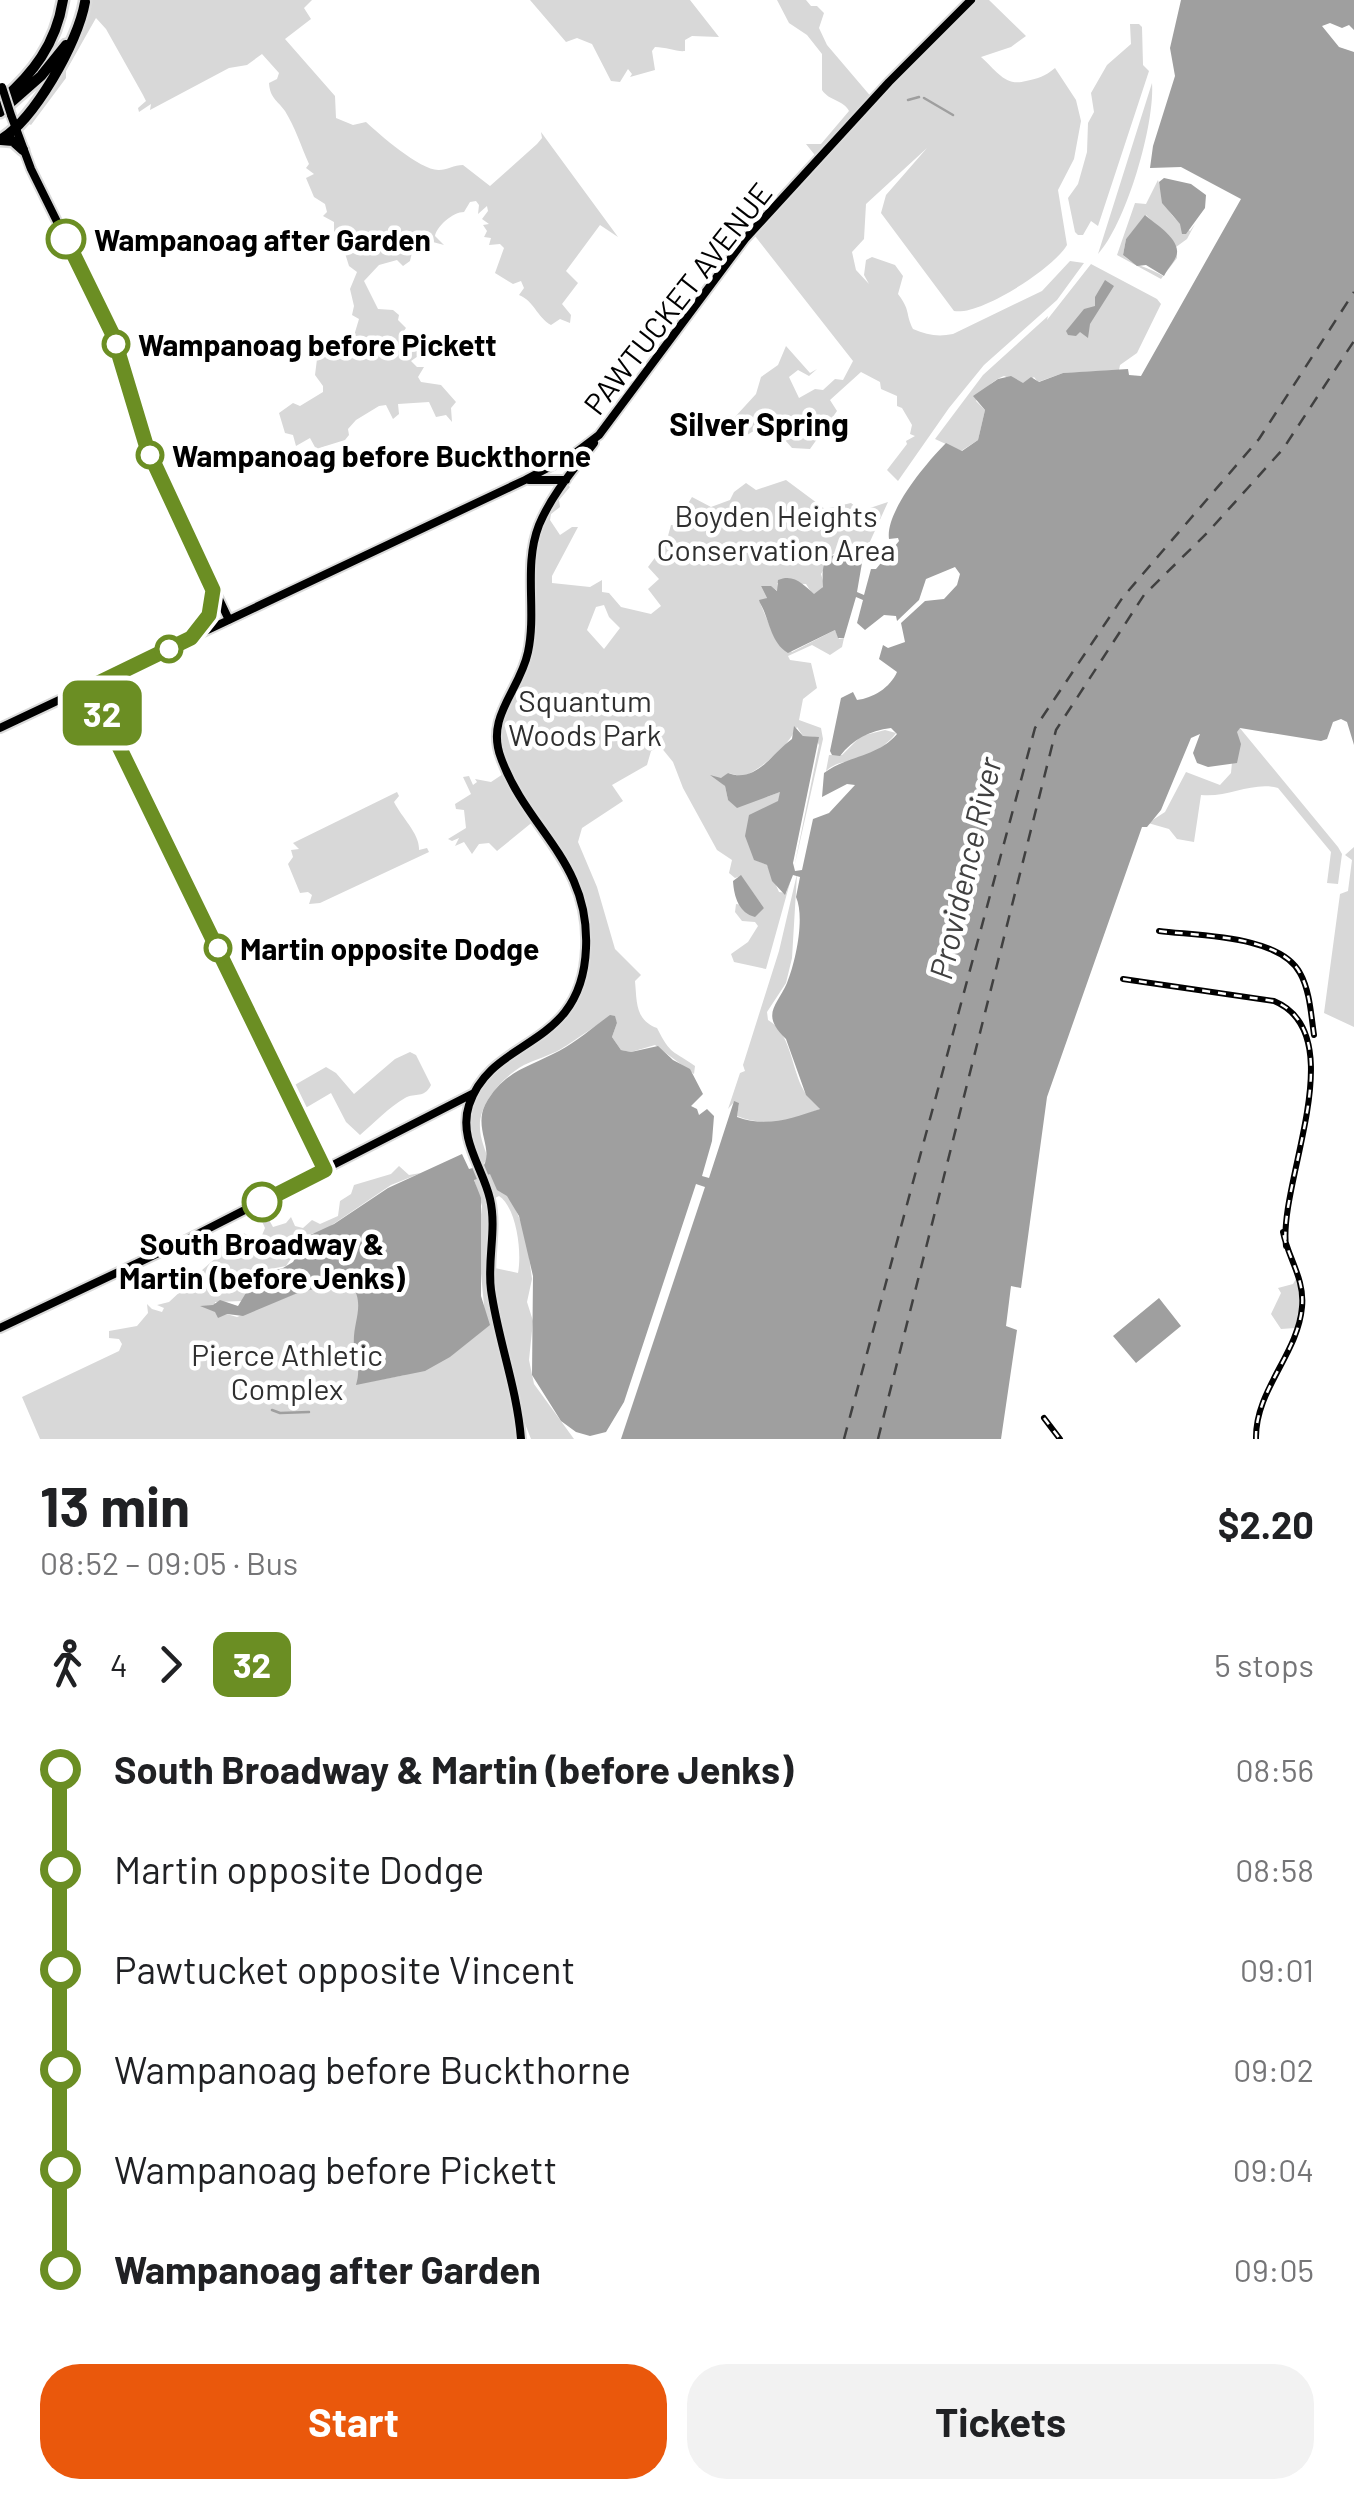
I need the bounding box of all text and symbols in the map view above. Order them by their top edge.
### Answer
street label: PAWTUCKET AVENUE [575,175,779,421]
marker: Wampanoag after Garden [47,220,85,258]
place label: Wampanoag after Garden [94,221,431,257]
place label: Wampanoag before Pickett [138,326,497,362]
marker: Wampanoag before Pickett [103,331,129,357]
district label: Silver Spring [669,404,849,442]
place label: Wampanoag before Buckthorne [172,437,591,473]
marker: Wampanoag before Buckthorne [137,442,163,468]
park label: Boyden Heights Conservation Area [656,497,896,567]
unlabelled marker [156,636,182,662]
line badge: 32 [57,680,147,746]
park label: Squantum Woods Park [508,682,662,752]
text: 32 [83,692,121,734]
water label: Providence River [920,752,1008,982]
place label: Martin opposite Dodge [240,930,539,966]
marker: Martin opposite Dodge [205,935,231,961]
marker: South Broadway & Martin (before Jenks) [243,1183,281,1221]
place label: South Broadway & Martin (before Jenks) [119,1225,406,1295]
park label: Pierce Athletic Complex [191,1336,383,1406]
text: 13 min [40,1472,190,1538]
text: $2.20 [1218,1501,1314,1547]
text: 08:52 – 09:05 · Bus [40,1543,298,1581]
icon: walk [40,1637,95,1692]
icon: forward [143,1637,198,1692]
text: 32 [233,1643,271,1685]
text: 4 [110,1645,128,1683]
text: 5 stops [1214,1645,1314,1683]
text: South Broadway & Martin (before Jenks) [114,1746,793,1792]
text: 08:56 [1235,1750,1314,1788]
text: Martin opposite Dodge [114,1846,484,1892]
text: 08:58 [1235,1850,1314,1888]
text: Pawtucket opposite Vincent [114,1946,575,1992]
text: 09:01 [1240,1950,1314,1988]
text: Wampanoag before Buckthorne [114,2046,631,2092]
text: 09:02 [1233,2050,1314,2088]
text: Wampanoag before Pickett [114,2146,557,2192]
text: 09:04 [1233,2150,1314,2188]
text: Wampanoag after Garden [114,2246,541,2292]
text: 09:05 [1234,2250,1314,2288]
button: Start [40,2364,667,2479]
button: Tickets [687,2364,1314,2479]

